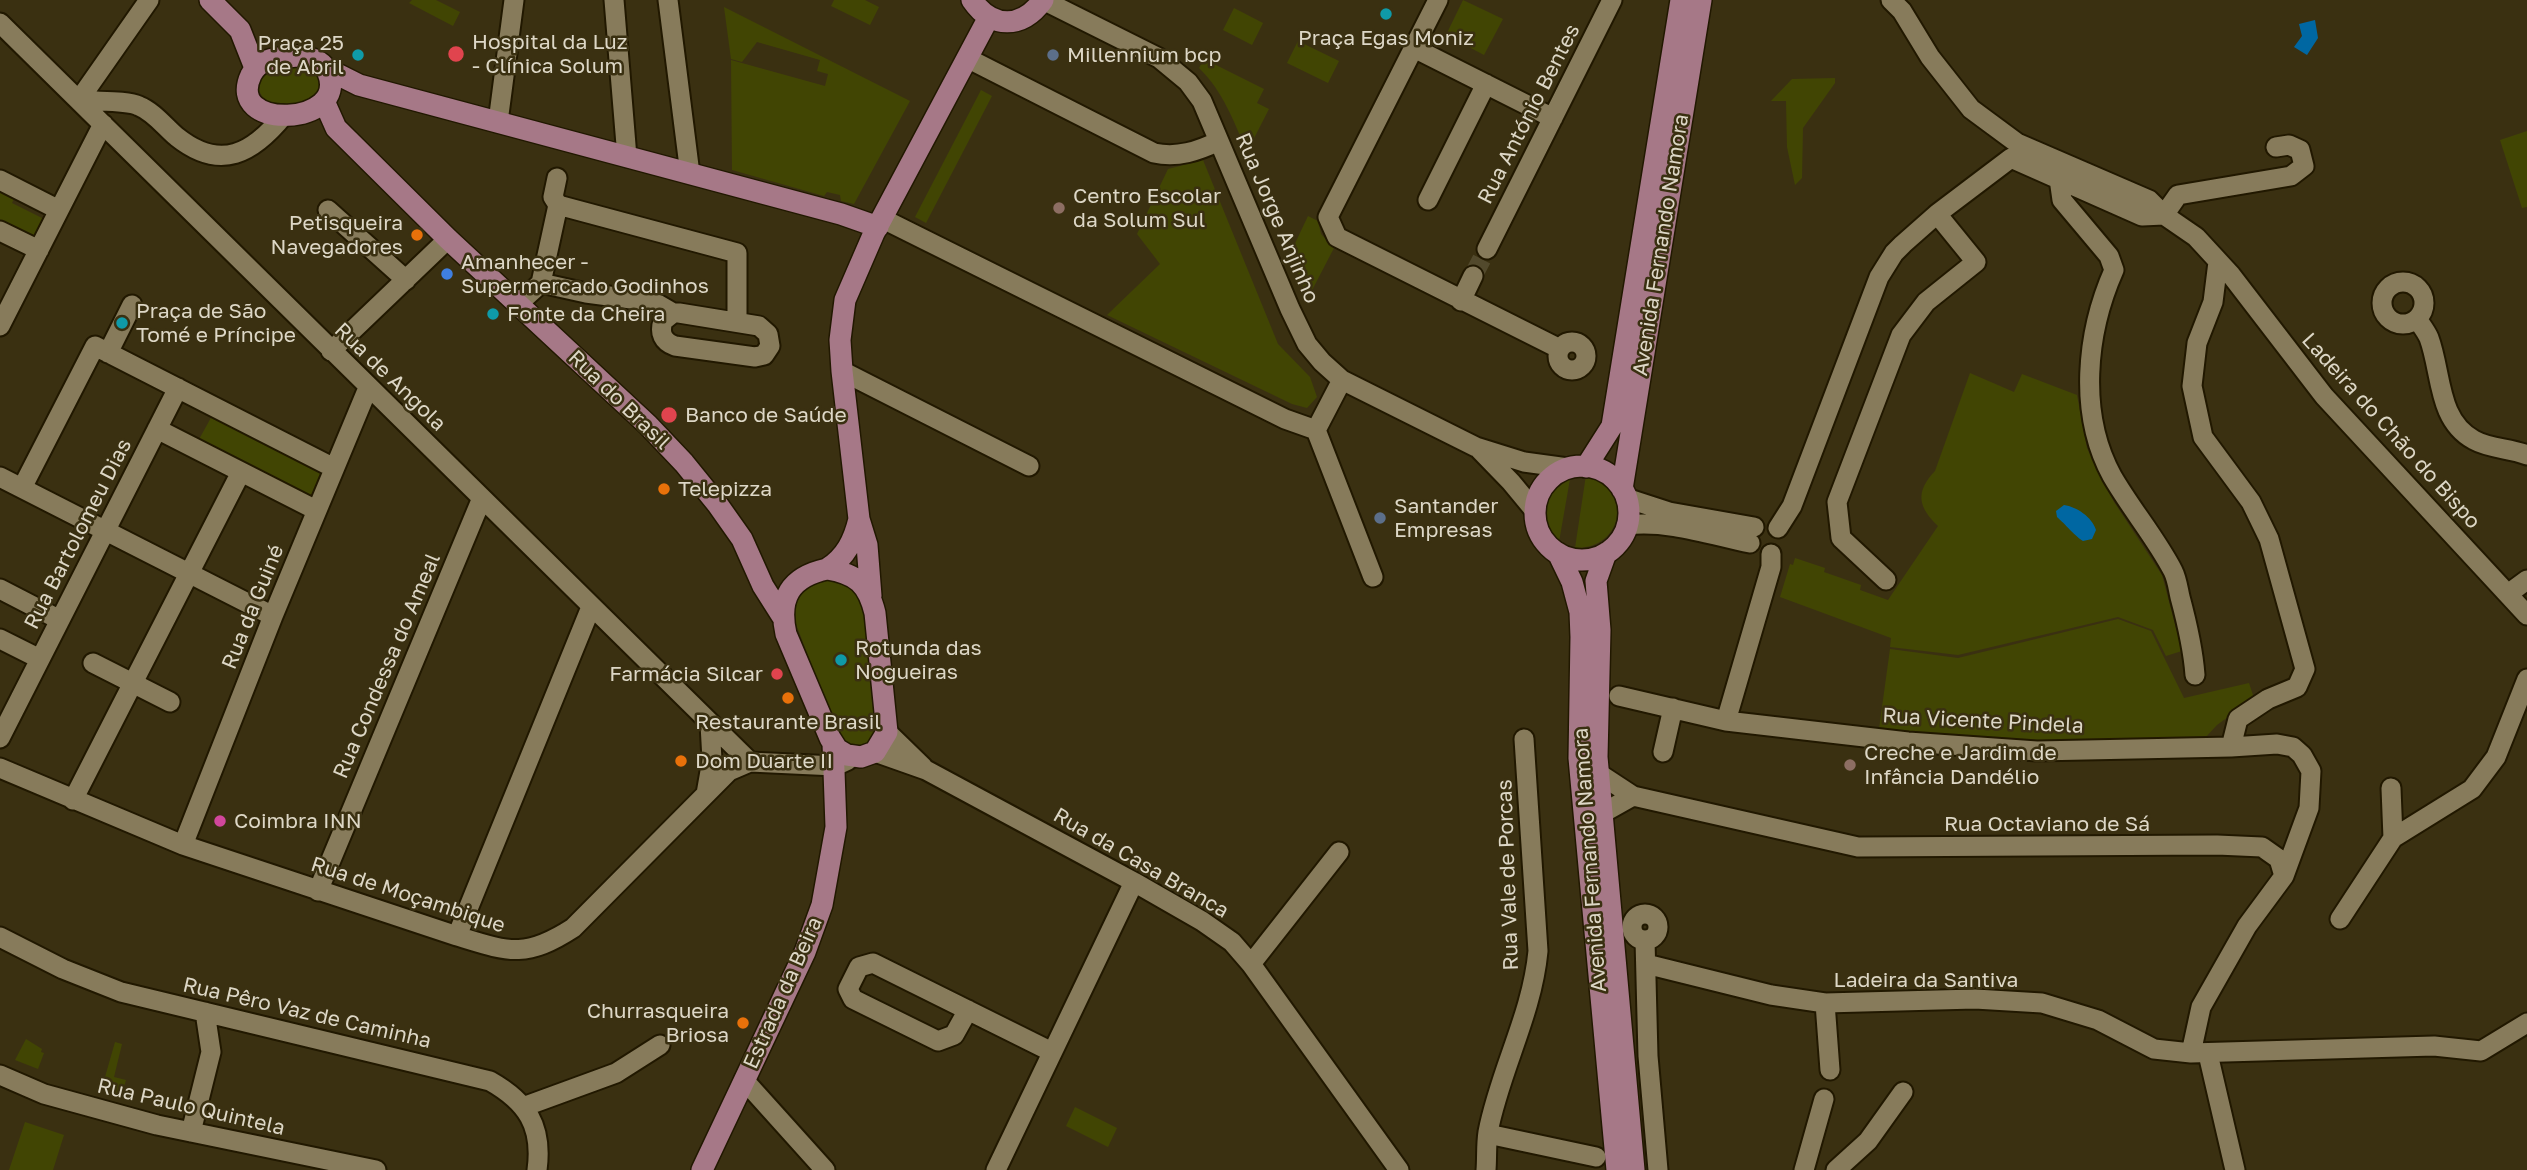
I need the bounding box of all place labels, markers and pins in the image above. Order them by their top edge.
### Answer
marker: Praça Egas Moniz [1378,6,1394,22]
place label: Praça Egas Moniz [1298,25,1474,51]
place label: Hospital da Luz - Clínica Solum [472,29,627,79]
place label: Praça 25 de Abril [257,30,344,80]
place label: Millennium bcp [1067,42,1221,68]
marker: Hospital da Luz - Clínica Solum [446,44,466,64]
marker: Praça 25 de Abril [350,47,366,63]
marker: Millennium bcp [1045,47,1061,63]
place label: Centro Escolar da Solum Sul [1073,183,1221,233]
marker: Centro Escolar da Solum Sul [1051,200,1067,216]
place label: Petisqueira Navegadores [270,210,403,260]
marker: Petisqueira Navegadores [409,227,425,243]
place label: Amanhecer - Supermercado Godinhos [461,249,709,299]
marker: Amanhecer - Supermercado Godinhos [439,266,455,282]
place label: Praça de São Tomé e Príncipe [136,298,296,348]
place label: Fonte da Cheira [507,301,665,327]
marker: Fonte da Cheira [485,306,501,322]
marker: Praça de São Tomé e Príncipe [114,315,130,331]
place label: Banco de Saúde [685,402,847,428]
marker: Banco de Saúde [659,405,679,425]
place label: Telepizza [678,476,772,502]
marker: Telepizza [656,481,672,497]
place label: Santander Empresas [1394,493,1498,543]
marker: Santander Empresas [1372,510,1388,526]
place label: Rotunda das Nogueiras [855,635,982,685]
marker: Rotunda das Nogueiras [833,652,849,668]
place label: Farmácia Silcar [609,661,763,687]
marker: Farmácia Silcar [769,666,785,682]
marker: Restaurante Brasil [780,690,796,706]
place label: Restaurante Brasil [695,709,881,735]
place label: Creche e Jardim de Infância Dandélio [1864,740,2057,790]
place label: Dom Duarte II [695,748,833,774]
marker: Dom Duarte II [673,753,689,769]
marker: Creche e Jardim de Infância Dandélio [1842,757,1858,773]
place label: Coimbra INN [234,808,362,834]
marker: Coimbra INN [212,813,228,829]
place label: Churrasqueira Briosa [587,998,729,1048]
marker: Churrasqueira Briosa [735,1015,751,1031]

